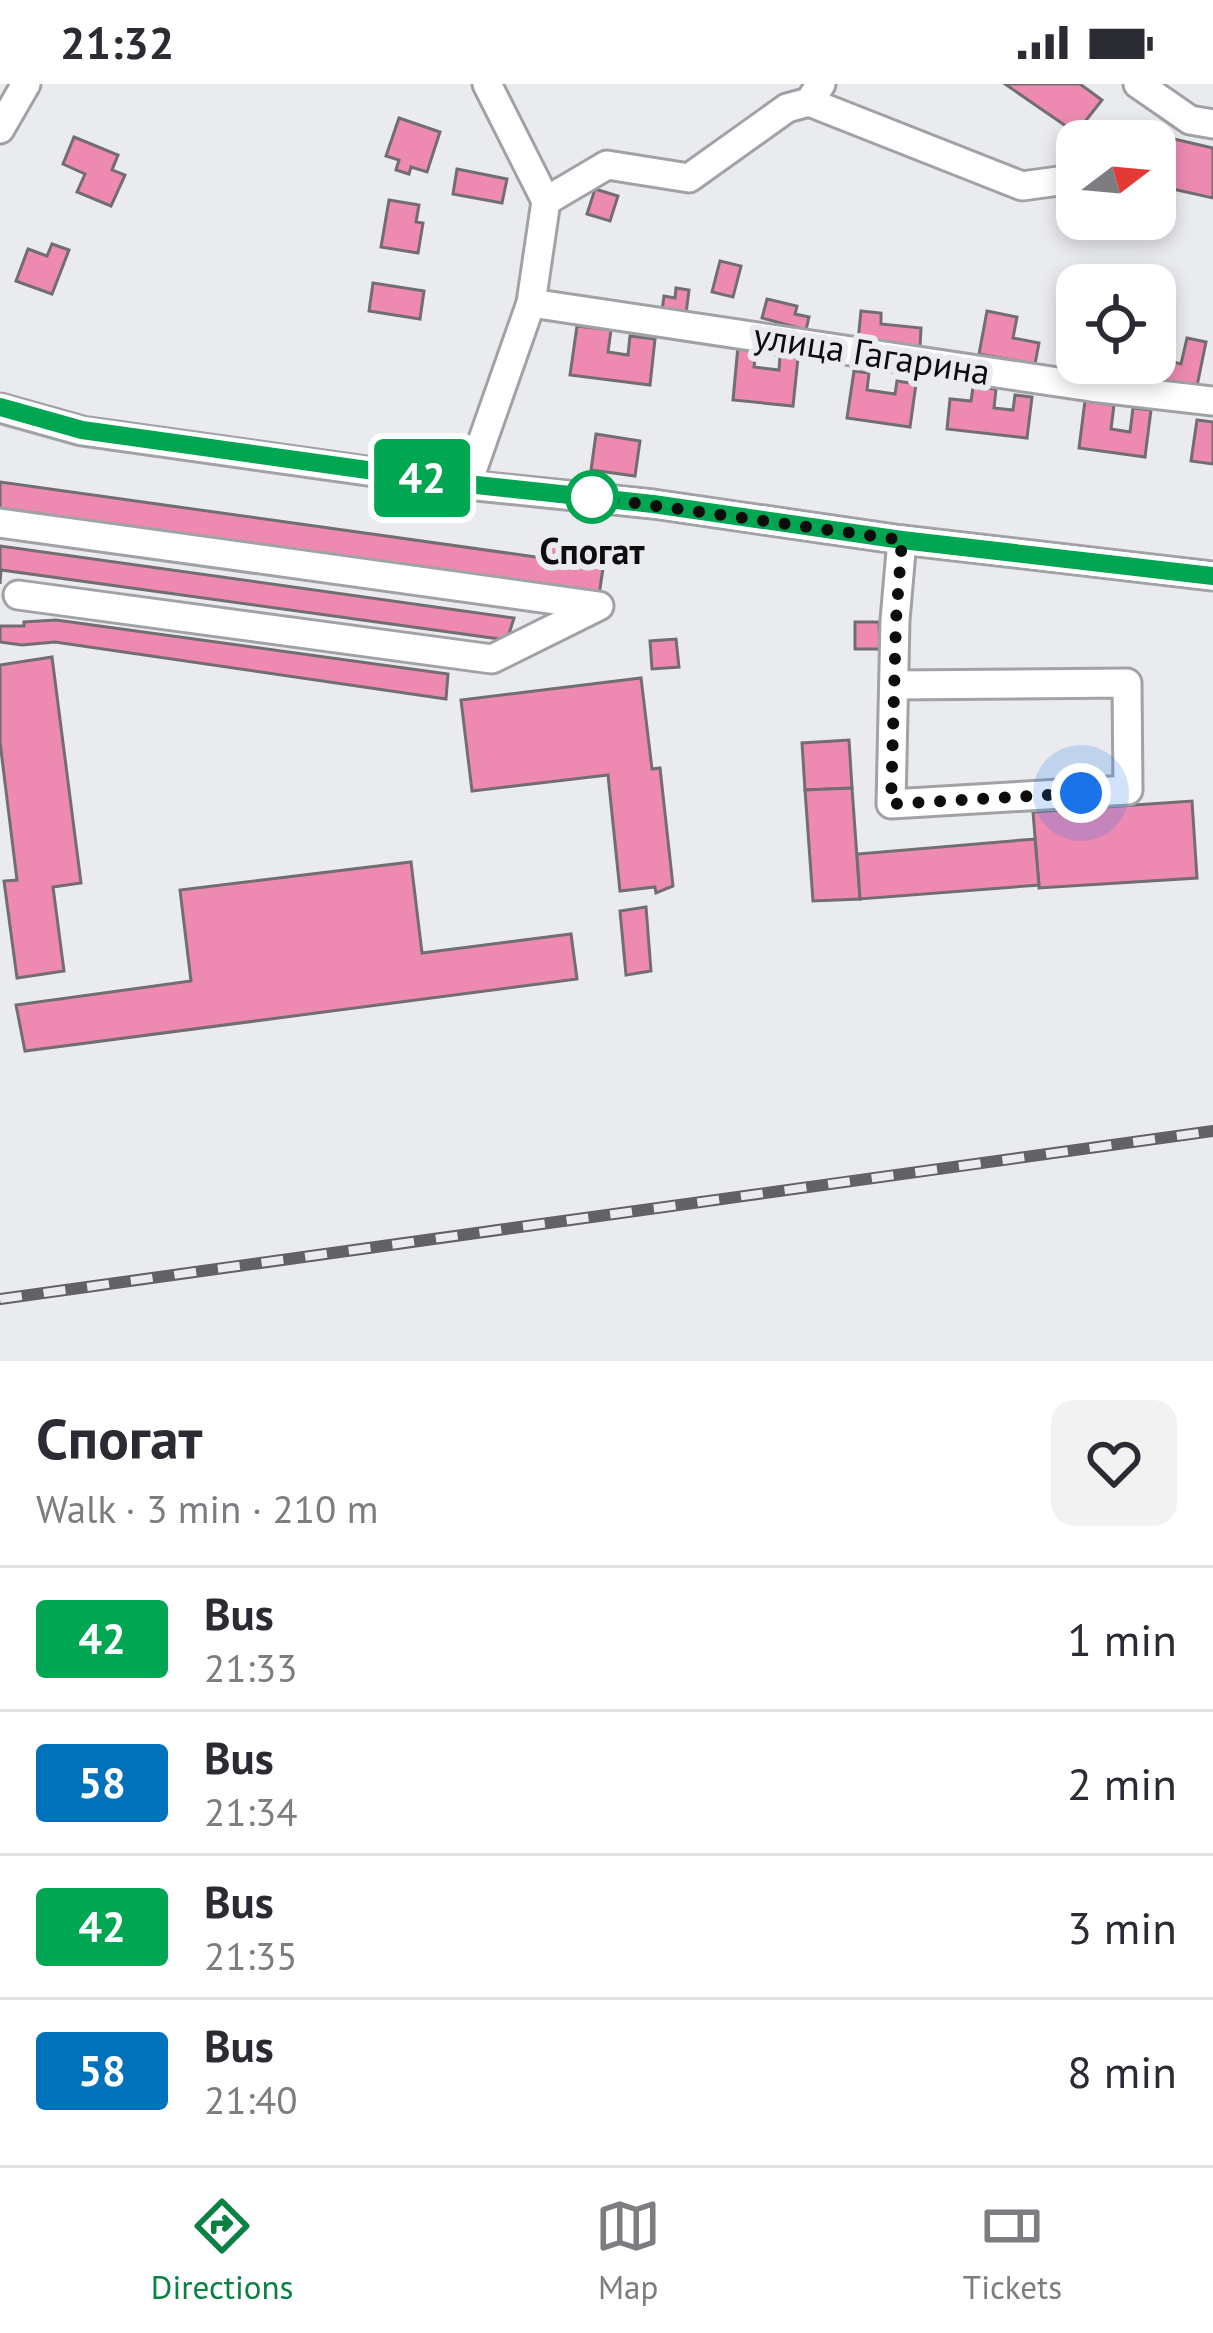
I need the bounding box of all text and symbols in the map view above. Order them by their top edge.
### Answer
text: 21:32 [60,13,174,71]
north arrow [1056,120,1176,240]
map controls [1056,120,1176,384]
button: locate [1056,264,1176,384]
street label: улица Гагарина [750,311,994,395]
line badge: 42 [368,439,476,517]
text: 42 [398,450,446,505]
marker: Спогат [567,472,617,522]
place label: Спогат [539,527,645,574]
your location [1051,763,1111,823]
button: heart [1051,1400,1177,1526]
text: Спогат [36,1401,202,1475]
text: Walk · 3 min · 210 m [36,1483,378,1534]
text: Bus [204,1584,274,1642]
text: 1 min [1067,1610,1177,1668]
text: 42 [78,1611,126,1666]
text: 21:33 [204,1642,298,1693]
text: Bus [204,1728,274,1786]
text: 2 min [1067,1754,1177,1812]
text: 58 [78,1755,126,1810]
text: 21:34 [204,1786,298,1837]
text: Bus [204,1872,274,1930]
text: 3 min [1067,1898,1177,1956]
text: 42 [78,1899,126,1954]
text: 21:35 [204,1930,298,1981]
text: Bus [204,2016,274,2074]
text: 8 min [1067,2042,1177,2100]
text: 58 [78,2043,126,2098]
text: 21:40 [204,2074,298,2125]
tab: Directions [151,2193,293,2308]
tab: Map [595,2193,661,2308]
tab: Tickets [963,2193,1062,2308]

